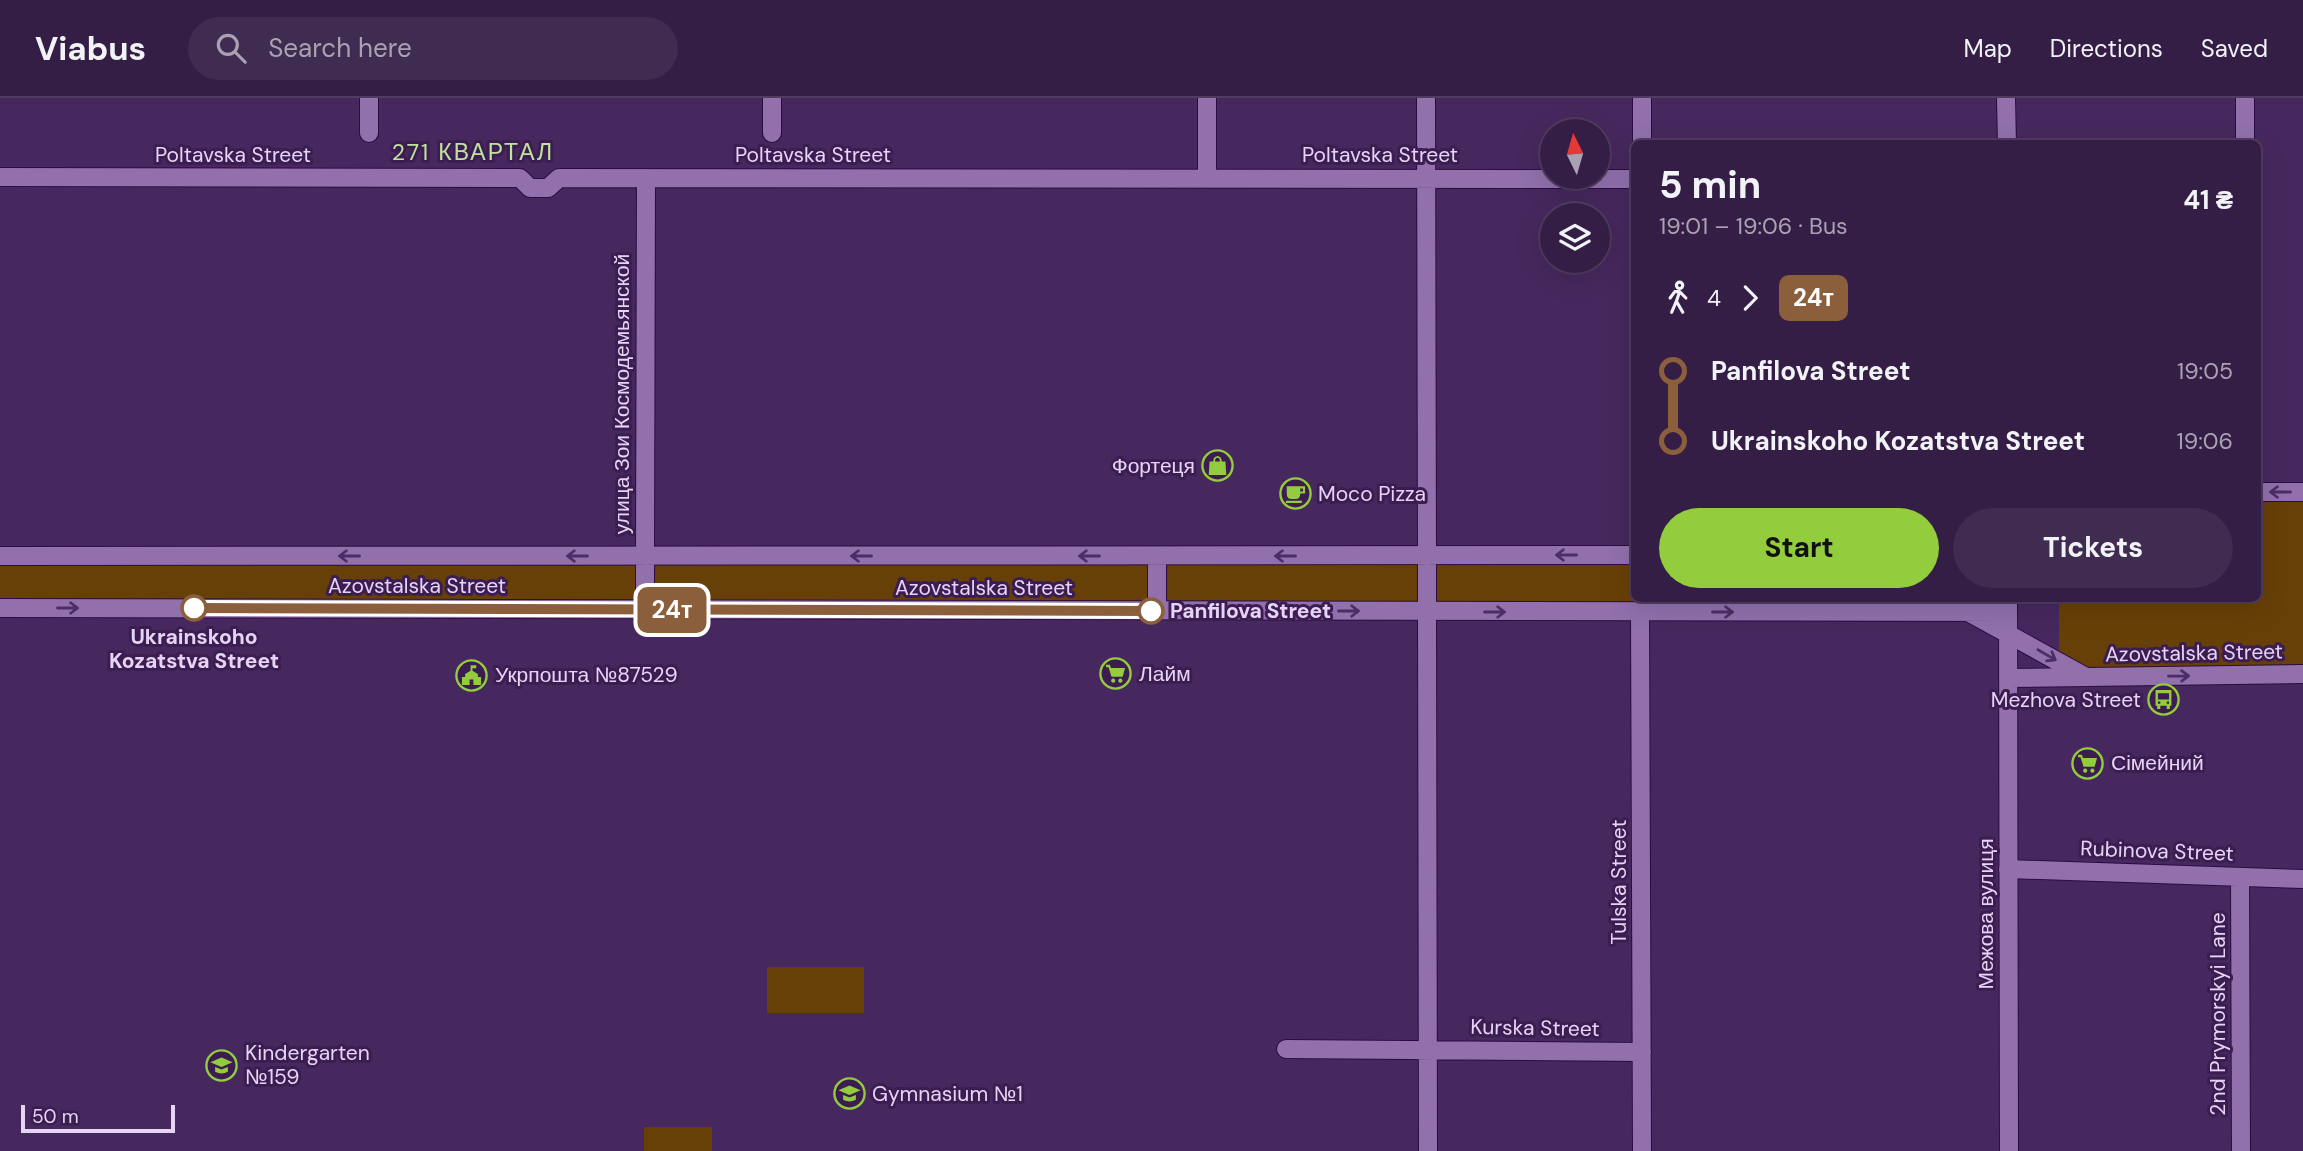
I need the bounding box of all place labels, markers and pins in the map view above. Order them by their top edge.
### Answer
shop icon: Фортеця [1201,449,1235,483]
place label: Фортеця [1112,452,1195,480]
cafe icon: Moco Pizza [1278,477,1312,511]
place label: Moco Pizza [1318,480,1426,508]
marker: Ukrainskoho Kozatstva Street [181,595,207,621]
place label: Panfilova Street [1170,597,1331,625]
marker: Panfilova Street [1138,598,1164,624]
place label: Ukrainskoho Kozatstva Street [109,623,279,675]
supermarket icon: Лайм [1099,657,1133,691]
public building icon: Укрпошта №87529 [455,658,489,692]
place label: Лайм [1139,660,1191,688]
place label: Укрпошта №87529 [495,661,678,689]
bus stop icon: Mezhova Street [2147,683,2181,717]
place label: Mezhova Street [1991,686,2141,714]
supermarket icon: Сімейний [2071,746,2105,780]
place label: Сімейний [2111,749,2204,777]
place label: Kindergarten №159 [245,1039,370,1091]
school or university icon: Kindergarten №159 [205,1048,239,1082]
school or university icon: Gymnasium №1 [832,1077,866,1111]
place label: Gymnasium №1 [872,1080,1023,1108]

